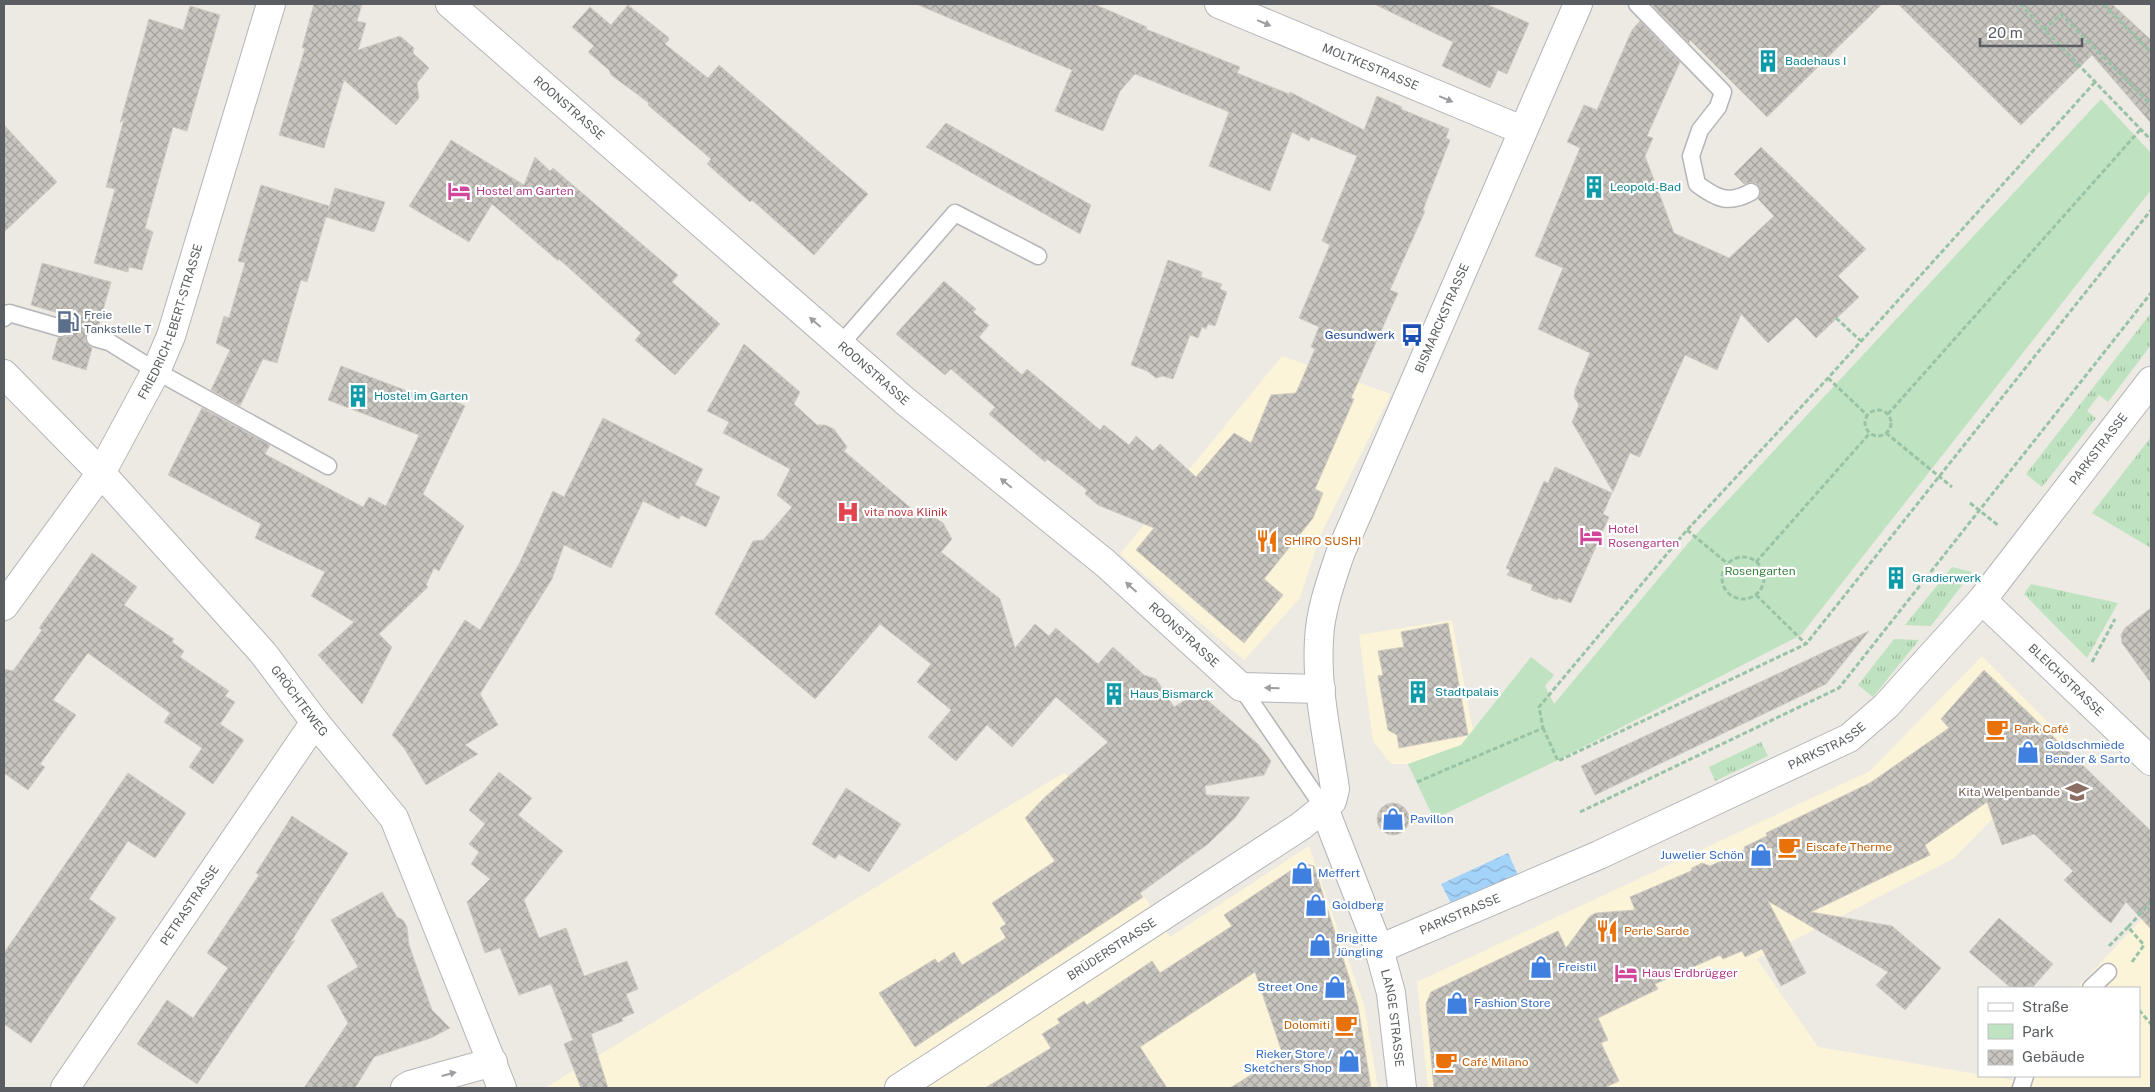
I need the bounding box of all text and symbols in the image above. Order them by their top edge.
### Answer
scale bar [1980,15,2082,47]
one-way arrow [1257,19,1271,27]
text: 20 m [1988,24,2023,41]
street label: MOLTKESTRASSE [1320,41,1421,93]
building icon: Badehaus I [1755,48,1781,74]
place label: Badehaus I [1785,54,1846,68]
street label: ROONSTRASSE [531,73,607,143]
one-way arrow [1439,96,1454,103]
building icon: Leopold-Bad [1581,174,1607,200]
hotel icon: Hostel am Garten [446,178,472,204]
place label: Leopold-Bad [1610,180,1681,194]
place label: Hostel am Garten [476,184,574,198]
street label: FRIEDRICH-EBERT-STRASSE [135,242,205,402]
street label: BISMARCKSTRASSE [1412,261,1472,375]
place label: Freie Tankstelle T [84,308,151,336]
fuel station icon: Freie Tankstelle T [55,309,81,335]
one-way arrow [808,317,821,328]
bus stop icon: Gesundwerk [1399,322,1425,348]
place label: Gesundwerk [1325,328,1395,342]
street label: ROONSTRASSE [835,339,912,408]
building icon: Hostel im Garten [345,383,371,409]
place label: Hostel im Garten [374,389,468,403]
street label: PARKSTRASSE [2067,410,2131,487]
one-way arrow [1000,478,1013,489]
hospital icon: vita nova Klinik [835,499,861,525]
place label: vita nova Klinik [864,505,948,519]
place label: Hotel Rosengarten [1608,522,1679,550]
hotel icon: Hotel Rosengarten [1578,523,1604,549]
restaurant icon: SHIRO SUSHI [1254,528,1280,554]
place label: SHIRO SUSHI [1284,534,1361,548]
park label: Rosengarten [1724,564,1796,578]
building icon: Gradierwerk [1883,565,1909,591]
place label: Gradierwerk [1912,571,1981,585]
one-way arrow [1126,581,1138,593]
street label: ROONSTRASSE [1146,600,1222,670]
street label: BLEICHSTRASSE [2025,641,2107,719]
street label: GRÖCHTEWEG [268,663,331,739]
building icon: Stadtpalais [1405,679,1431,705]
building icon: Haus Bismarck [1101,681,1127,707]
one-way arrow [1264,684,1280,692]
place label: Stadtpalais [1435,685,1499,699]
place label: Haus Bismarck [1130,687,1214,701]
cafe icon: Park Café [1984,716,2010,742]
street label: PARKSTRASSE [1786,720,1869,773]
place label: Park Café [2014,722,2069,736]
place label: Goldschmiede Bender & Sarto [2045,738,2130,766]
shop icon: Goldschmiede Bender & Sarto [2015,739,2041,765]
school or university icon: Kita Welpenbande [2064,779,2090,805]
place label: Kita Welpenbande [1958,785,2060,799]
shop icon: Pavillon [1380,806,1406,832]
place label: Pavillon [1410,812,1454,826]
cafe icon: Eiscafe Therme [1776,834,1802,860]
place label: Eiscafe Therme [1806,840,1892,854]
shop icon: Juwelier Schön [1748,842,1774,868]
place label: Juwelier Schön [1660,848,1744,862]
shop icon: Meffert [1289,860,1315,886]
street label: PETRASTRASSE [157,863,222,948]
place label: Meffert [1318,866,1361,880]
street label: PARKSTRASSE [1417,891,1502,938]
shop icon: Goldberg [1303,892,1329,918]
place label: Goldberg [1332,898,1384,912]
street label: BRÜDERSTRASSE [1065,915,1159,983]
restaurant icon: Perle Sarde [1594,918,1620,944]
place label: Perle Sarde [1624,924,1689,938]
place label: Brigitte Jüngling [1336,931,1383,959]
shop icon: Brigitte Jüngling [1307,932,1333,958]
shop icon: Freistil [1528,954,1554,980]
place label: Freistil [1558,960,1597,974]
hotel icon: Haus Erdbrügger [1613,960,1639,986]
place label: Haus Erdbrügger [1642,966,1738,980]
street label: LANGE STRASSE [1378,968,1407,1068]
shop icon: Street One [1322,974,1348,1000]
place label: Street One [1258,980,1318,994]
legend [1978,987,2140,1077]
shop icon: Fashion Store [1444,990,1470,1016]
place label: Fashion Store [1474,996,1551,1010]
text: Straße [2022,998,2069,1015]
cafe icon: Dolomiti [1333,1012,1359,1038]
place label: Dolomiti [1284,1018,1330,1032]
text: Park [2022,1023,2054,1040]
place label: Rieker Store / Sketchers Shop [1244,1047,1333,1075]
shop icon: Rieker Store / Sketchers Shop [1336,1048,1362,1074]
text: Gebäude [2022,1048,2085,1065]
cafe icon: Café Milano [1433,1049,1459,1075]
place label: Café Milano [1462,1055,1529,1069]
one-way arrow [441,1070,456,1078]

